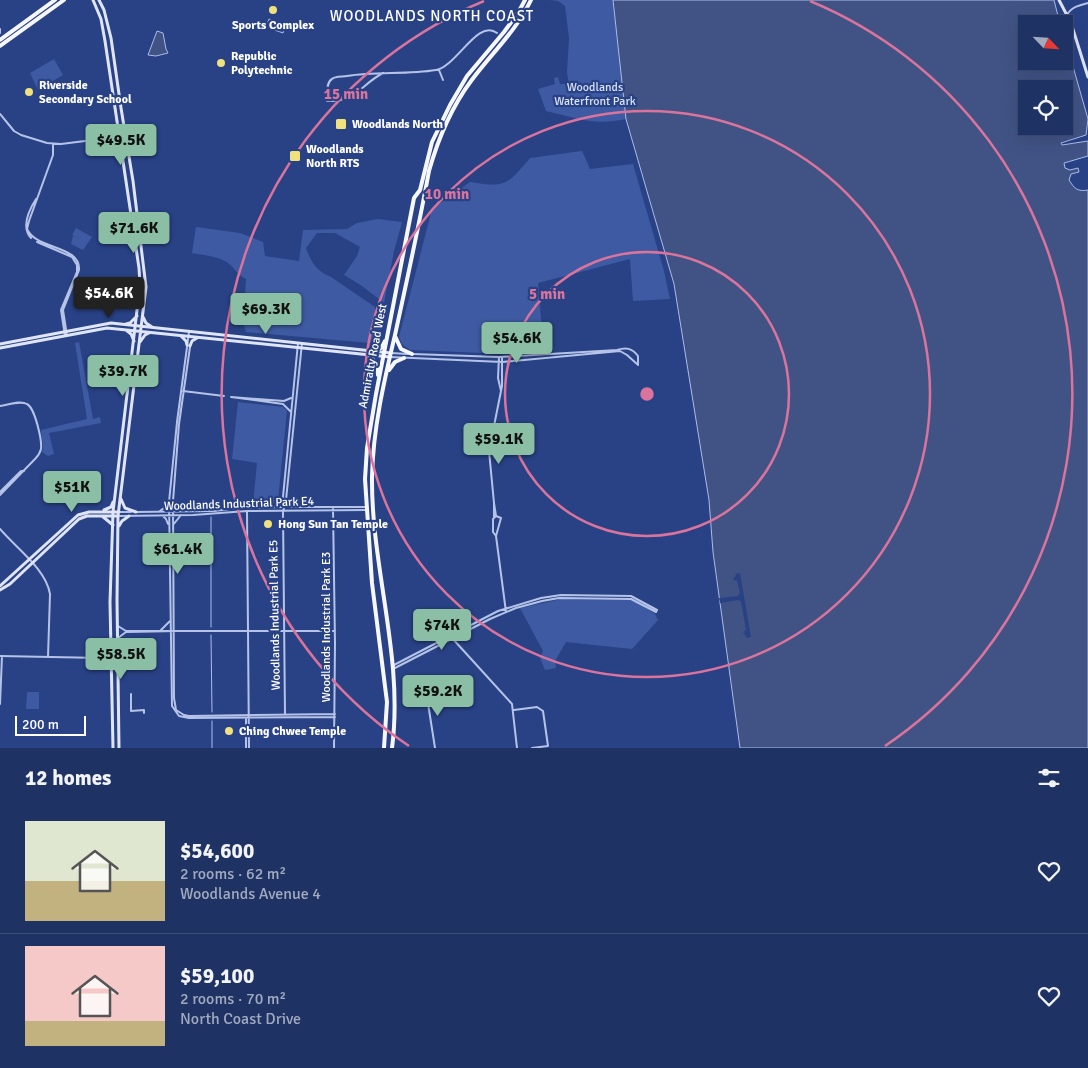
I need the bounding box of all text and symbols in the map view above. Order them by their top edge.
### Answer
marker: Sports Complex [267,4,279,16]
district label: WOODLANDS NORTH COAST [330,7,534,25]
north arrow [1018,15,1072,70]
map controls [1018,15,1073,135]
place label: Sports Complex [232,18,314,33]
place label: Republic Polytechnic [231,49,293,78]
marker: Republic Polytechnic [215,57,227,69]
place label: Riverside Secondary School [39,78,132,107]
park label: Woodlands Waterfront Park [554,80,636,109]
button: locate [1018,80,1073,135]
text: 15 min [324,85,368,103]
marker: Riverside Secondary School [23,86,35,98]
marker: Woodlands North [334,117,348,131]
place label: Woodlands North [352,117,444,132]
pin: $49.5K [80,124,162,166]
text: $49.5K [96,130,146,150]
place label: Woodlands North RTS [306,142,364,171]
marker: Woodlands North RTS [288,149,302,163]
text: 10 min [425,185,469,203]
pin: $71.6K [93,212,175,254]
text: $71.6K [109,218,159,238]
pin: $54.6K [68,276,150,319]
text: $54.6K [84,283,134,303]
text: 5 min [529,285,565,303]
pin: $69.3K [225,292,307,335]
text: $69.3K [241,299,291,319]
street label: Admiralty Road West [356,302,390,410]
pin: $54.6K [476,322,558,364]
text: $54.6K [492,328,542,348]
pin: $39.7K [82,354,164,397]
text: $39.7K [98,361,148,381]
centre of rings [638,385,656,403]
pin: $59.1K [458,422,540,465]
text: $59.1K [474,429,524,449]
pin: $51K [42,470,102,513]
text: $51K [54,477,90,497]
street label: Woodlands Industrial Park E4 [164,494,315,514]
place label: Hong Sun Tan Temple [278,517,388,532]
marker: Hong Sun Tan Temple [262,518,274,530]
pin: $61.4K [137,532,219,575]
text: $61.4K [153,539,203,559]
street label: Woodlands Industrial Park E5 [266,540,284,690]
street label: Woodlands Industrial Park E3 [319,552,334,702]
pin: $74K [412,608,472,651]
text: $74K [424,615,460,635]
pin: $58.5K [80,638,162,680]
text: $58.5K [96,644,146,664]
pin: $59.2K [397,674,479,717]
text: $59.2K [413,681,463,701]
scale bar [15,713,86,736]
text: 200 m [22,716,59,733]
place label: Ching Chwee Temple [239,724,346,739]
marker: Ching Chwee Temple [223,725,235,737]
icon: filters [1035,764,1063,792]
text: 12 homes [25,765,111,791]
text: $54,600 [180,838,254,864]
icon: home [65,841,125,901]
icon: heart [1035,857,1063,885]
text: 2 rooms · 62 m² [180,864,286,884]
text: Woodlands Avenue 4 [180,884,321,904]
text: $59,100 [180,963,254,989]
icon: home [65,966,125,1026]
icon: heart [1035,982,1063,1010]
text: 2 rooms · 70 m² [180,989,286,1009]
text: North Coast Drive [180,1009,301,1029]

